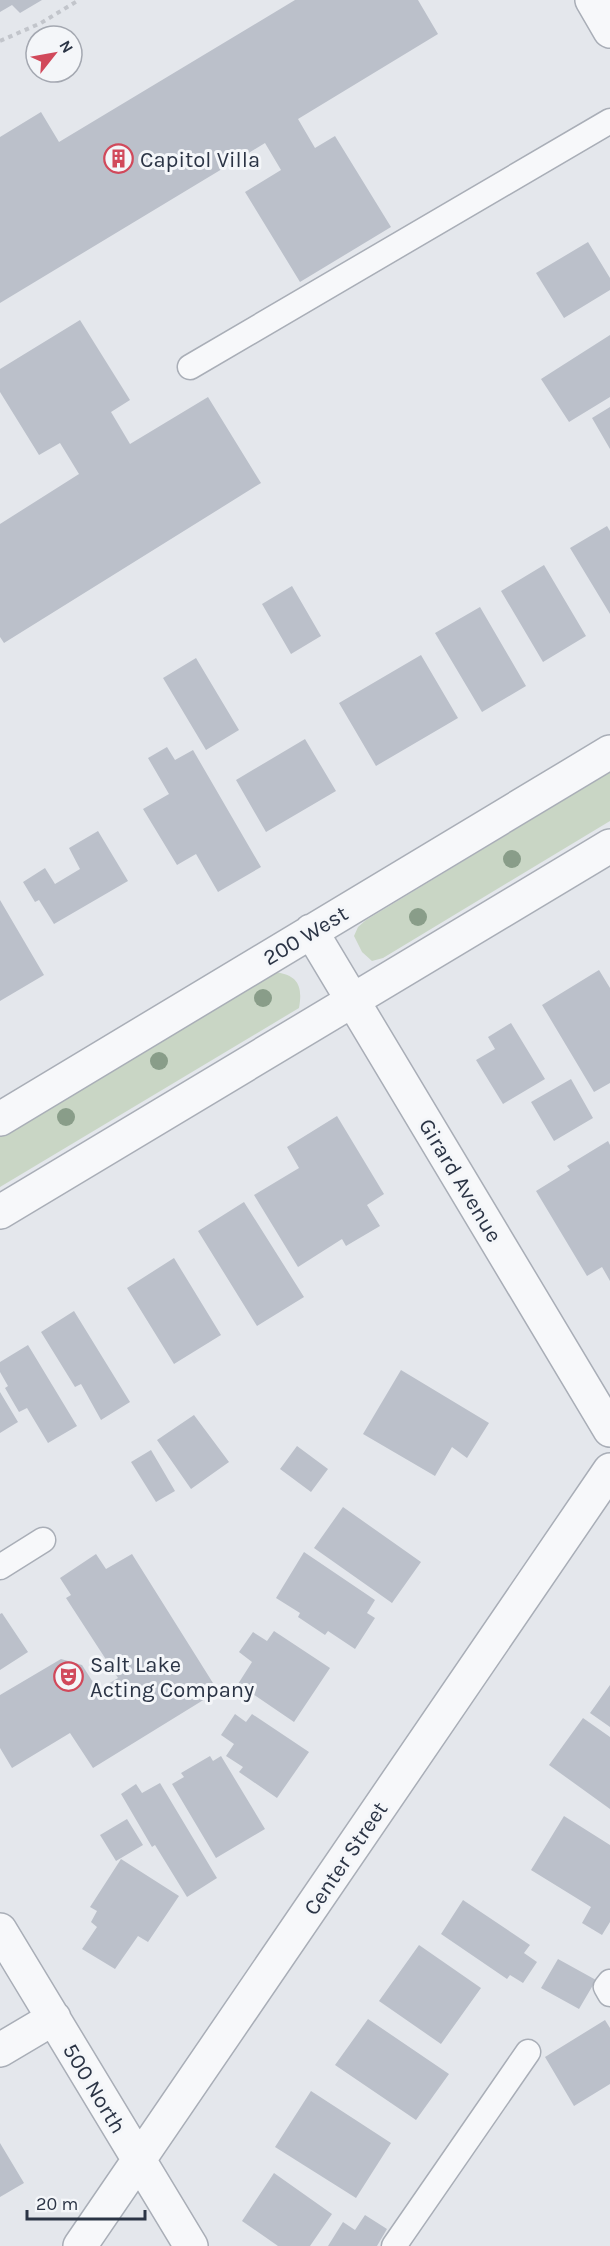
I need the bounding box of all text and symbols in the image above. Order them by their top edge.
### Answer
north arrow [24,24,84,84]
text: N [55,37,78,56]
building icon: Capitol Villa [103,143,135,175]
place label: Capitol Villa [140,147,260,173]
street label: 200 West [258,900,353,971]
street label: Girard Avenue [413,1114,507,1247]
place label: Salt Lake Acting Company [90,1652,254,1703]
theatre icon: Salt Lake Acting Company [53,1661,85,1693]
street label: Center Street [298,1797,393,1920]
street label: 500 North [57,2039,131,2138]
scale bar [27,2183,146,2221]
text: 20 m [36,2193,78,2215]

